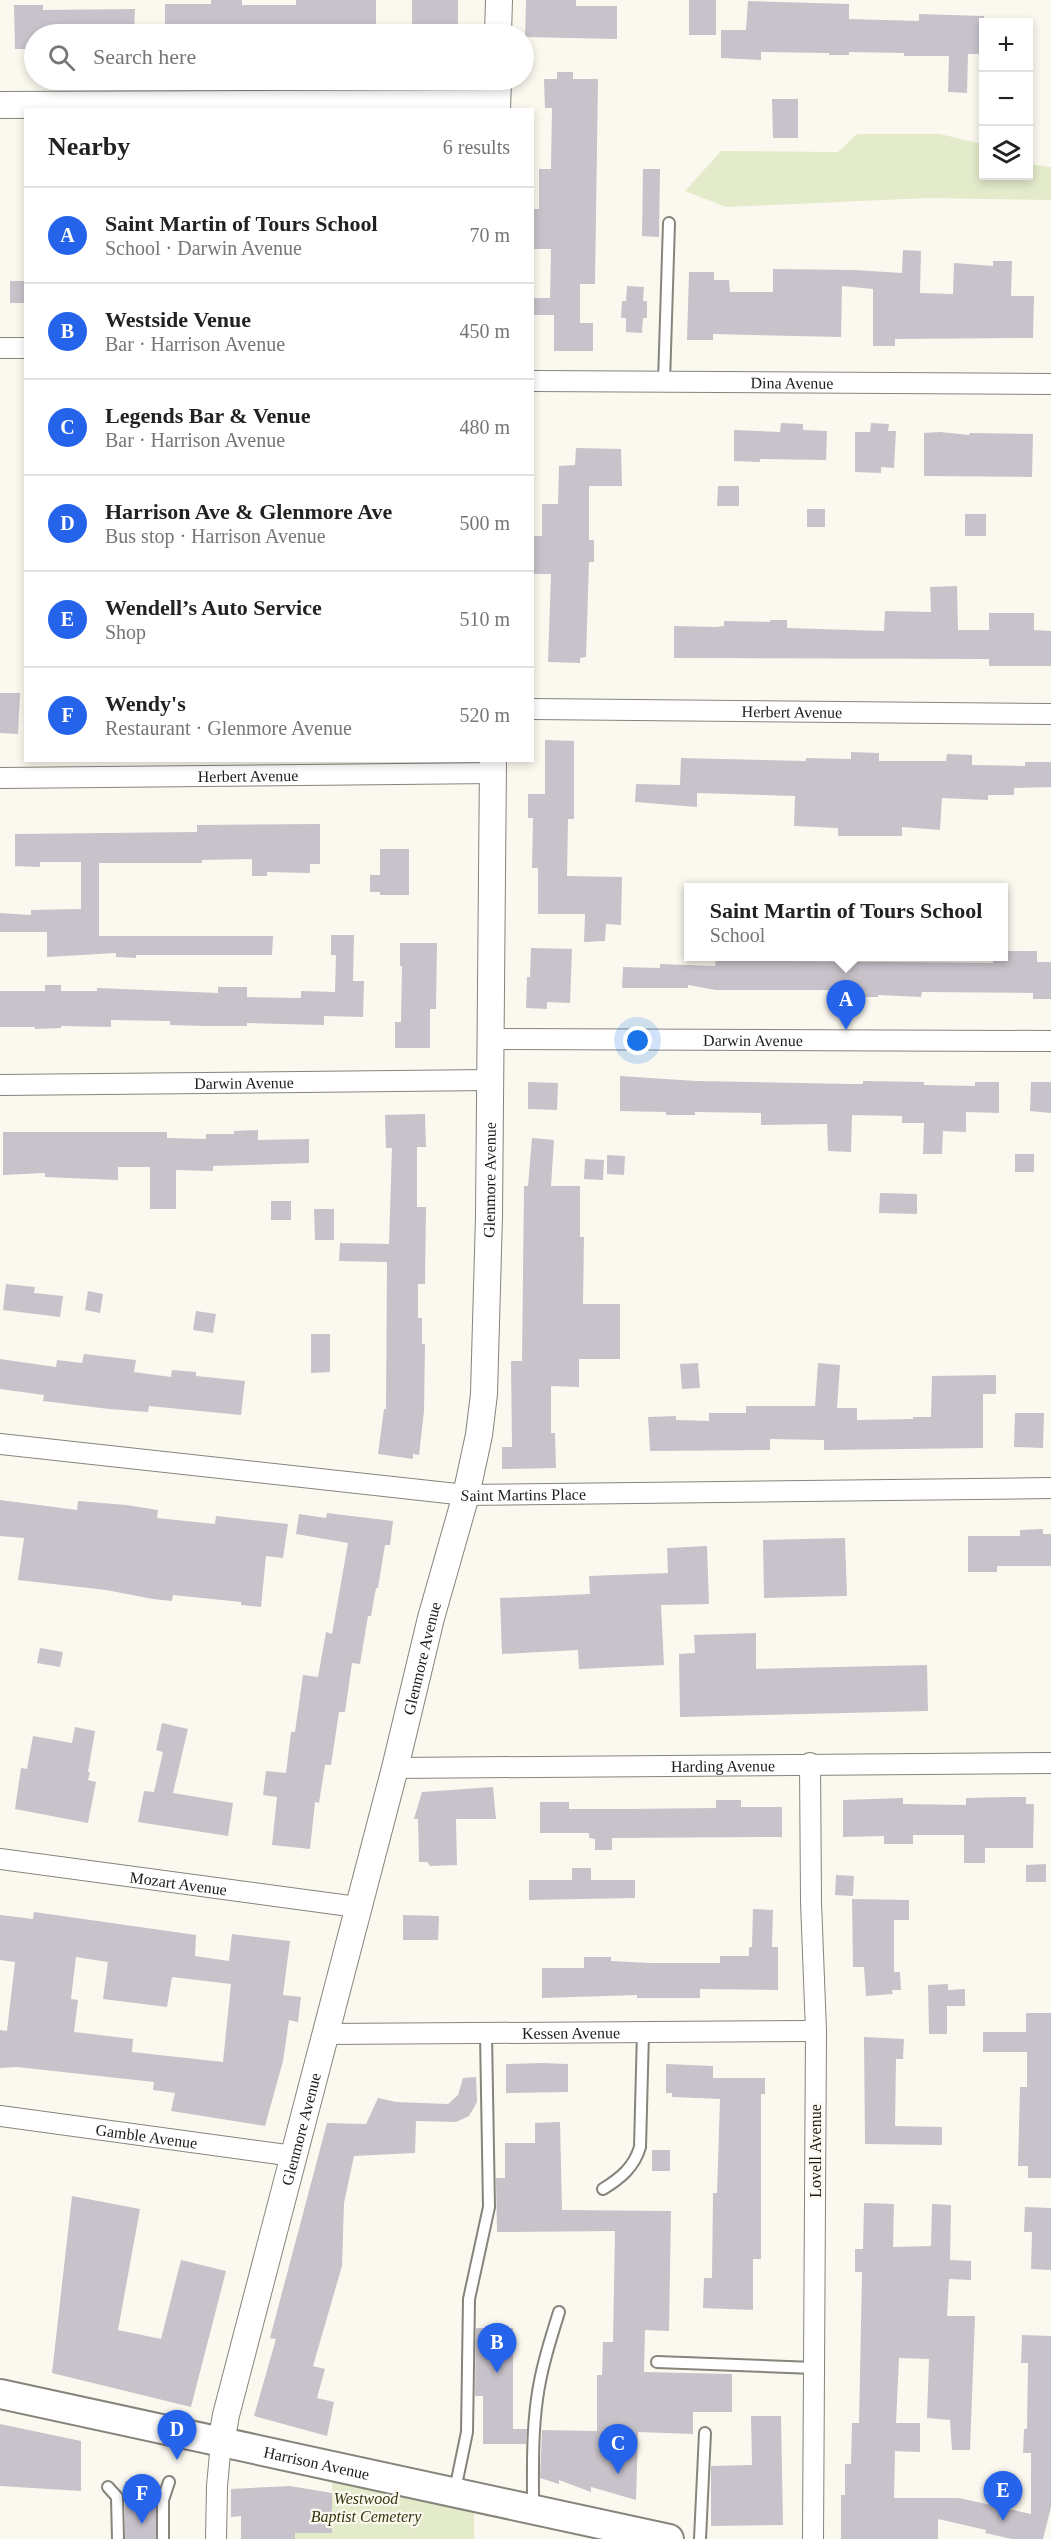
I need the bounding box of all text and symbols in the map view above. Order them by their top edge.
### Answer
map controls [979,18,1033,180]
button: + [979,18,1033,72]
search box [24,24,534,90]
icon: search [45,41,78,74]
text: Search here [93,44,196,69]
button: − [979,72,1033,126]
button: layers [979,126,1033,180]
text: Nearby [48,132,130,161]
text: 6 results [443,136,510,158]
text: Saint Martin of Tours School [105,211,378,236]
text: A [60,224,75,246]
text: 70 m [469,224,510,246]
text: School · Darwin Avenue [105,237,302,259]
text: Westside Venue [105,307,251,332]
text: B [61,320,74,342]
text: 450 m [459,320,510,342]
text: Bar · Harrison Avenue [105,333,285,355]
street label: Dina Avenue [751,374,833,392]
text: Legends Bar & Venue [105,403,311,428]
text: C [60,416,75,438]
text: 480 m [459,416,510,438]
text: Bar · Harrison Avenue [105,429,285,451]
text: Harrison Ave & Glenmore Ave [105,499,392,524]
text: D [60,512,75,534]
text: 500 m [459,512,510,534]
text: Bus stop · Harrison Avenue [105,525,326,547]
text: Wendell’s Auto Service [105,595,322,620]
text: E [61,608,74,630]
text: 510 m [459,608,510,630]
text: Shop [105,621,146,643]
text: Wendy's [105,691,186,716]
street label: Herbert Avenue [742,703,842,721]
text: F [61,704,74,726]
text: 520 m [459,704,510,726]
text: Restaurant · Glenmore Avenue [105,717,352,739]
street label: Herbert Avenue [198,767,298,785]
popup [684,883,1008,961]
text: Saint Martin of Tours School [710,898,982,923]
text: School [710,924,765,946]
pin: A [826,980,866,1030]
your location [623,1026,652,1055]
street label: Darwin Avenue [703,1032,803,1049]
street label: Darwin Avenue [194,1074,294,1092]
street label: Glenmore Avenue [480,1122,499,1238]
street label: Saint Martins Place [460,1486,586,1504]
street label: Glenmore Avenue [400,1600,444,1717]
street label: Harding Avenue [671,1757,775,1776]
street label: Mozart Avenue [129,1869,228,1898]
street label: Kessen Avenue [522,2024,620,2042]
street label: Glenmore Avenue [278,2071,324,2187]
street label: Lovell Avenue [807,2104,824,2198]
street label: Gamble Avenue [95,2121,198,2152]
pin: B [478,2324,516,2373]
pin: D [158,2410,196,2460]
pin: C [598,2424,638,2474]
street label: Harrison Avenue [262,2443,371,2483]
pin: E [984,2472,1022,2521]
pin: F [122,2474,162,2524]
park label: Westwood Baptist Cemetery [311,2490,422,2526]

